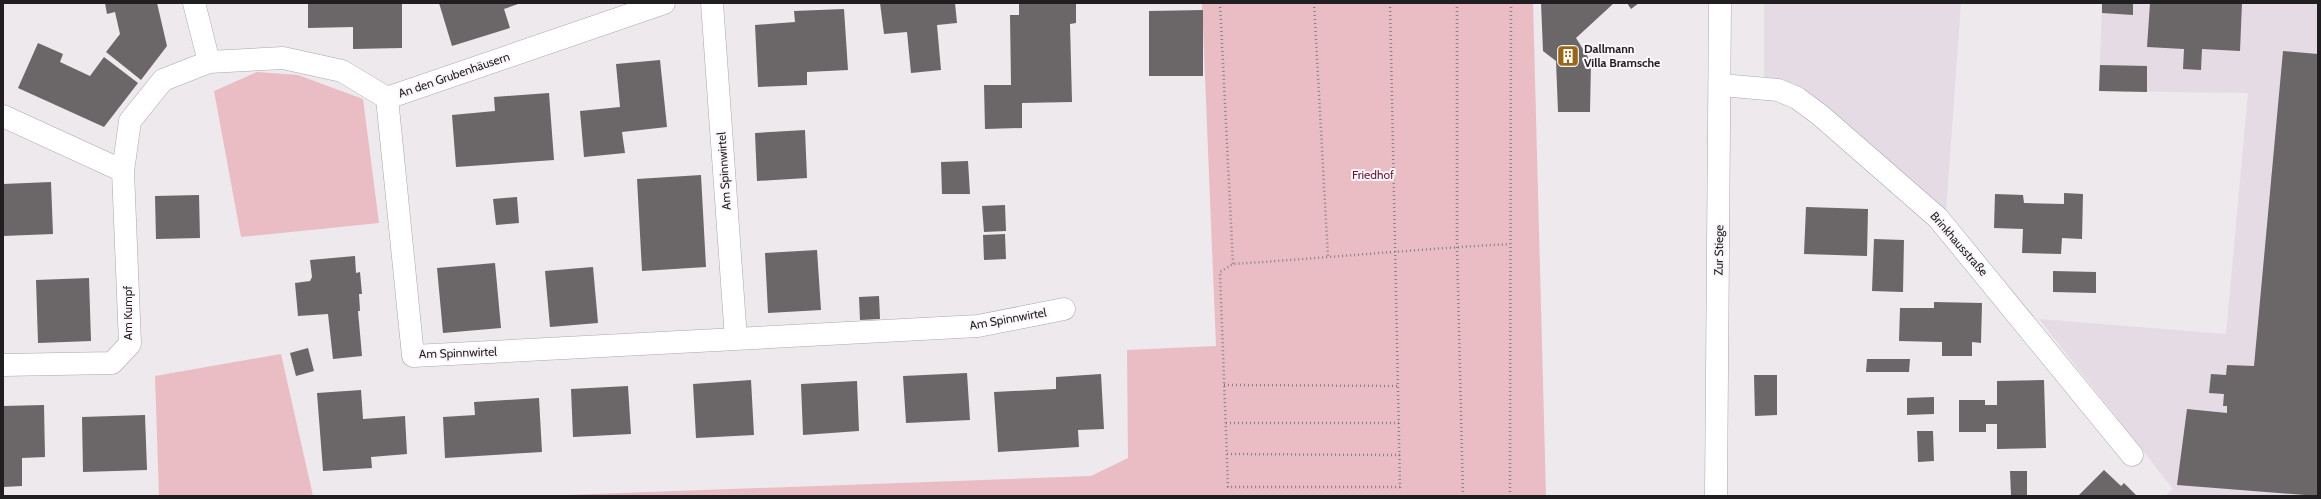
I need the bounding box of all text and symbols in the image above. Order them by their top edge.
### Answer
place label: Dallmann Villa Bramsche [1584,41,1660,70]
building icon: Dallmann Villa Bramsche [1555,43,1581,69]
street label: An den Grubenhäusern [396,48,512,101]
street label: Am Spinnwirtel [713,131,734,211]
park label: Friedhof [1352,167,1394,182]
street label: Brinkhausstraße [1927,208,1991,279]
street label: Zur Stiege [1711,225,1726,275]
street label: Am Kumpf [120,286,135,340]
street label: Am Spinnwirtel [968,304,1048,333]
street label: Am Spinnwirtel [419,344,497,361]

